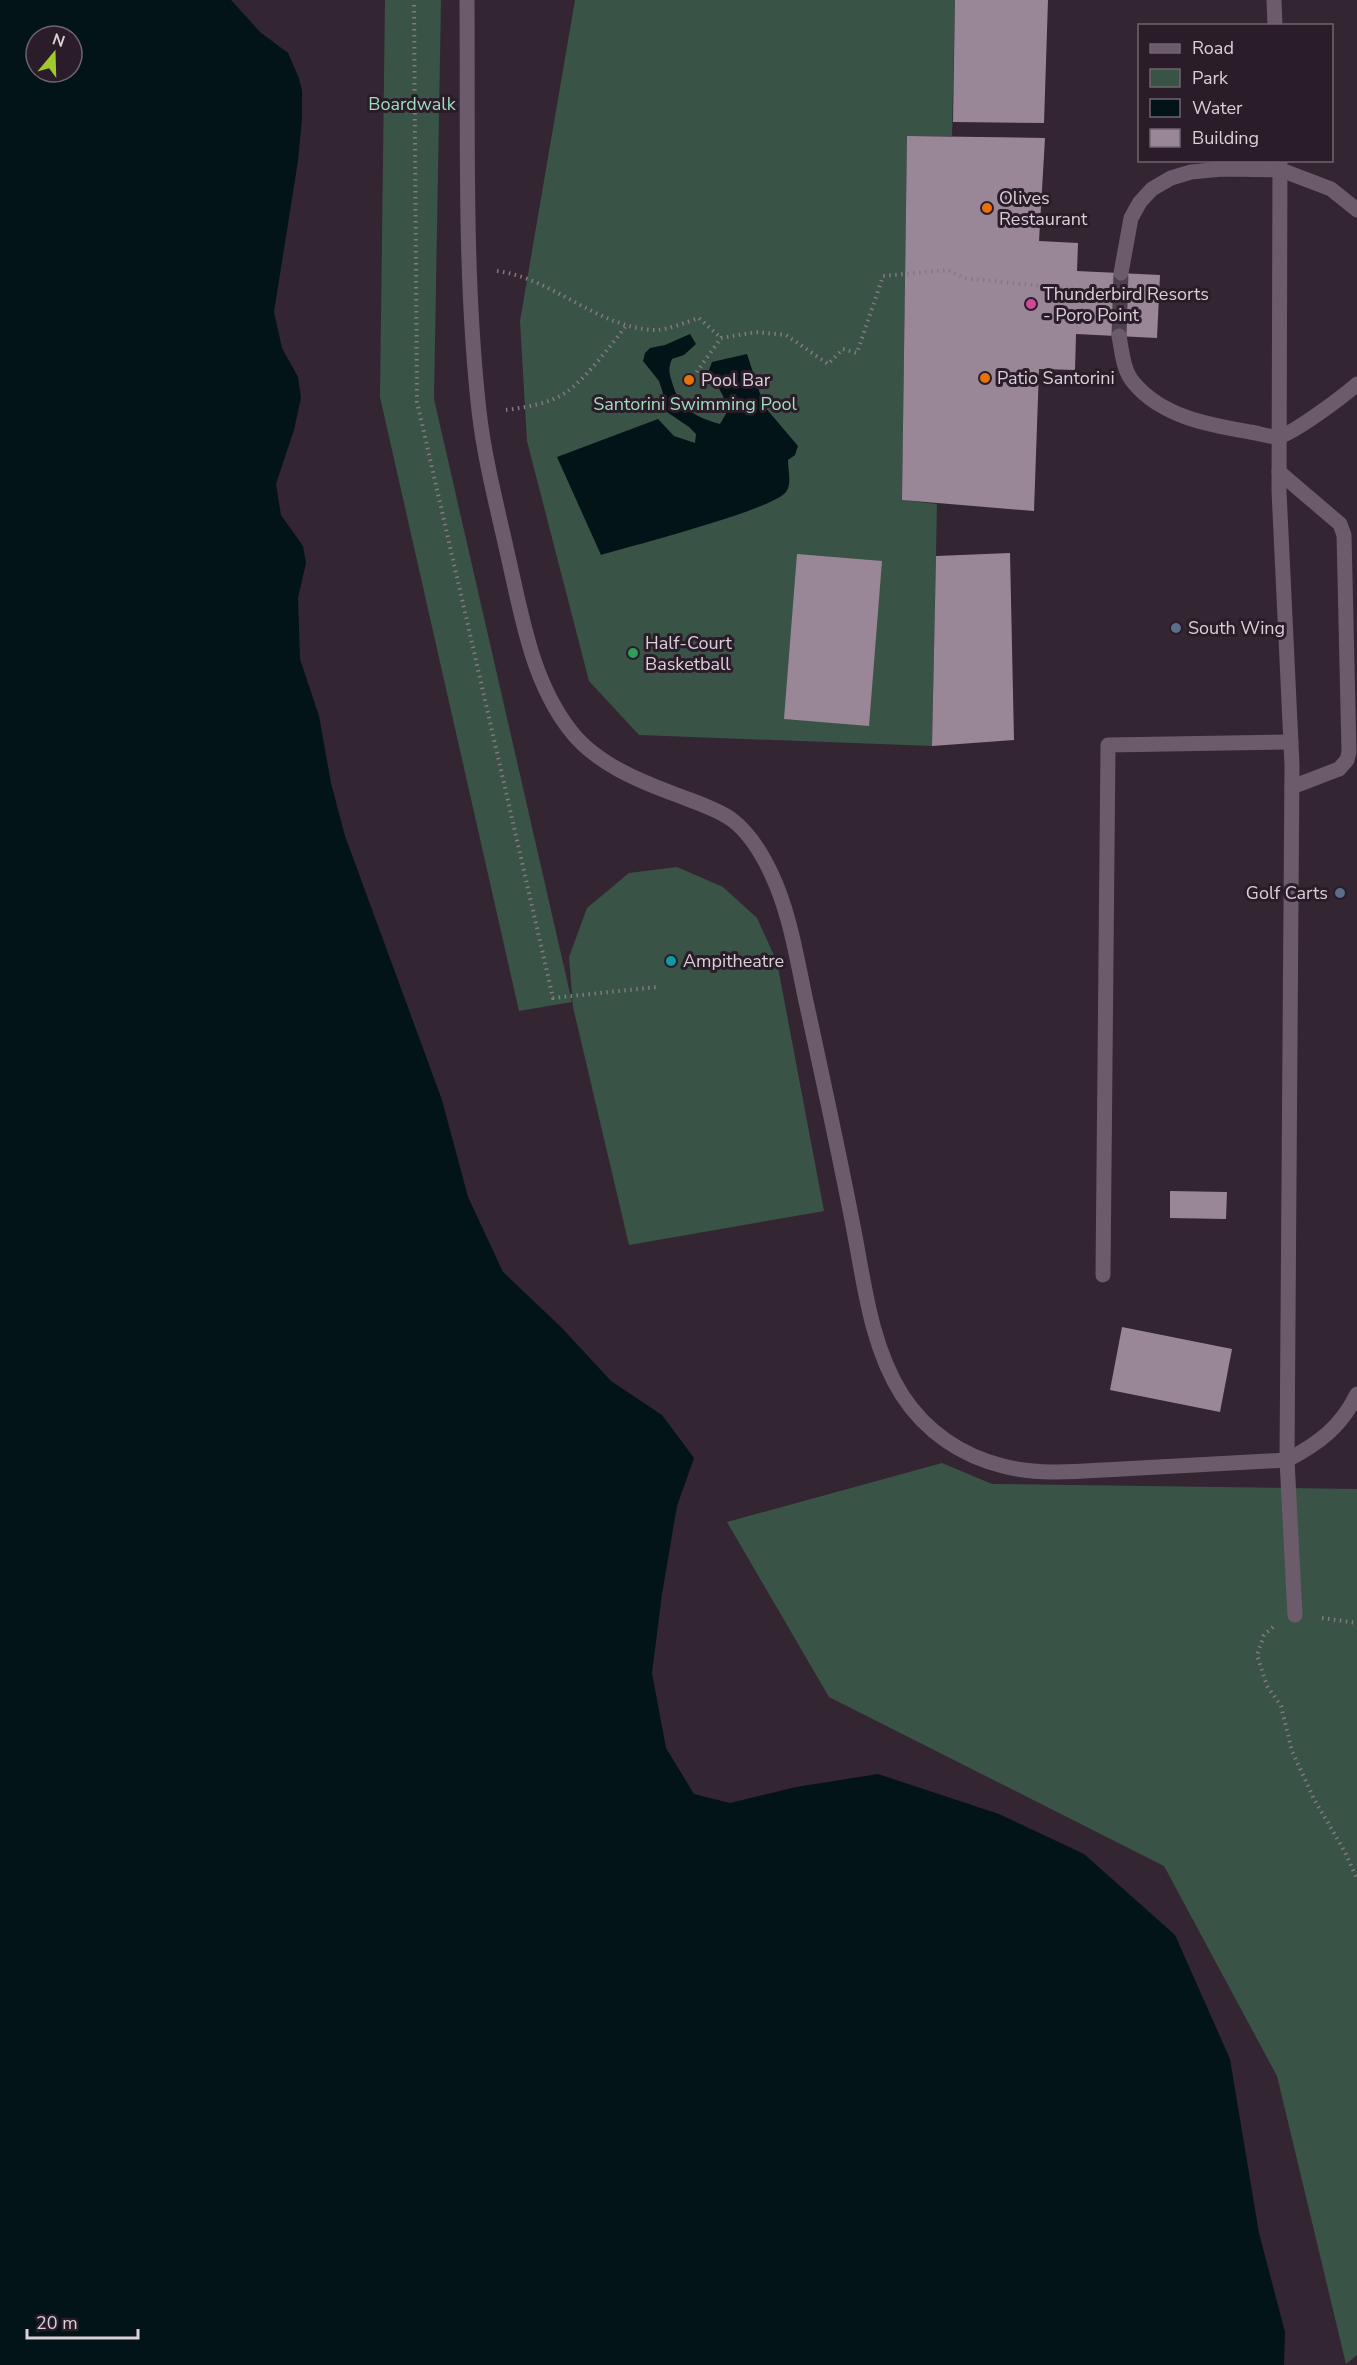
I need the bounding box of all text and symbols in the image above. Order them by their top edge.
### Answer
north arrow [24,24,84,84]
legend [1138,24,1333,162]
text: N [49,28,68,53]
text: Road [1192,36,1234,60]
text: Park [1192,66,1229,90]
park label: Boardwalk [368,92,457,116]
text: Water [1192,96,1243,120]
text: Building [1192,126,1259,150]
place label: Olives Restaurant [999,186,1088,231]
marker: Olives Restaurant [980,201,994,215]
place label: Thunderbird Resorts - Poro Point [1043,282,1209,327]
marker: Thunderbird Resorts - Poro Point [1024,297,1038,311]
place label: Patio Santorini [997,366,1115,390]
place label: Pool Bar [701,368,771,392]
marker: Patio Santorini [978,371,992,385]
marker: Pool Bar [682,373,696,387]
park label: Santorini Swimming Pool [593,392,798,416]
place label: South Wing [1188,616,1285,640]
marker: South Wing [1169,621,1183,635]
place label: Half-Court Basketball [645,631,732,676]
marker: Half-Court Basketball [626,646,640,660]
place label: Golf Carts [1246,881,1328,905]
marker: Golf Carts [1333,886,1347,900]
place label: Ampitheatre [683,949,784,973]
marker: Ampitheatre [664,954,678,968]
scale bar [27,2302,138,2340]
text: 20 m [36,2311,78,2335]

